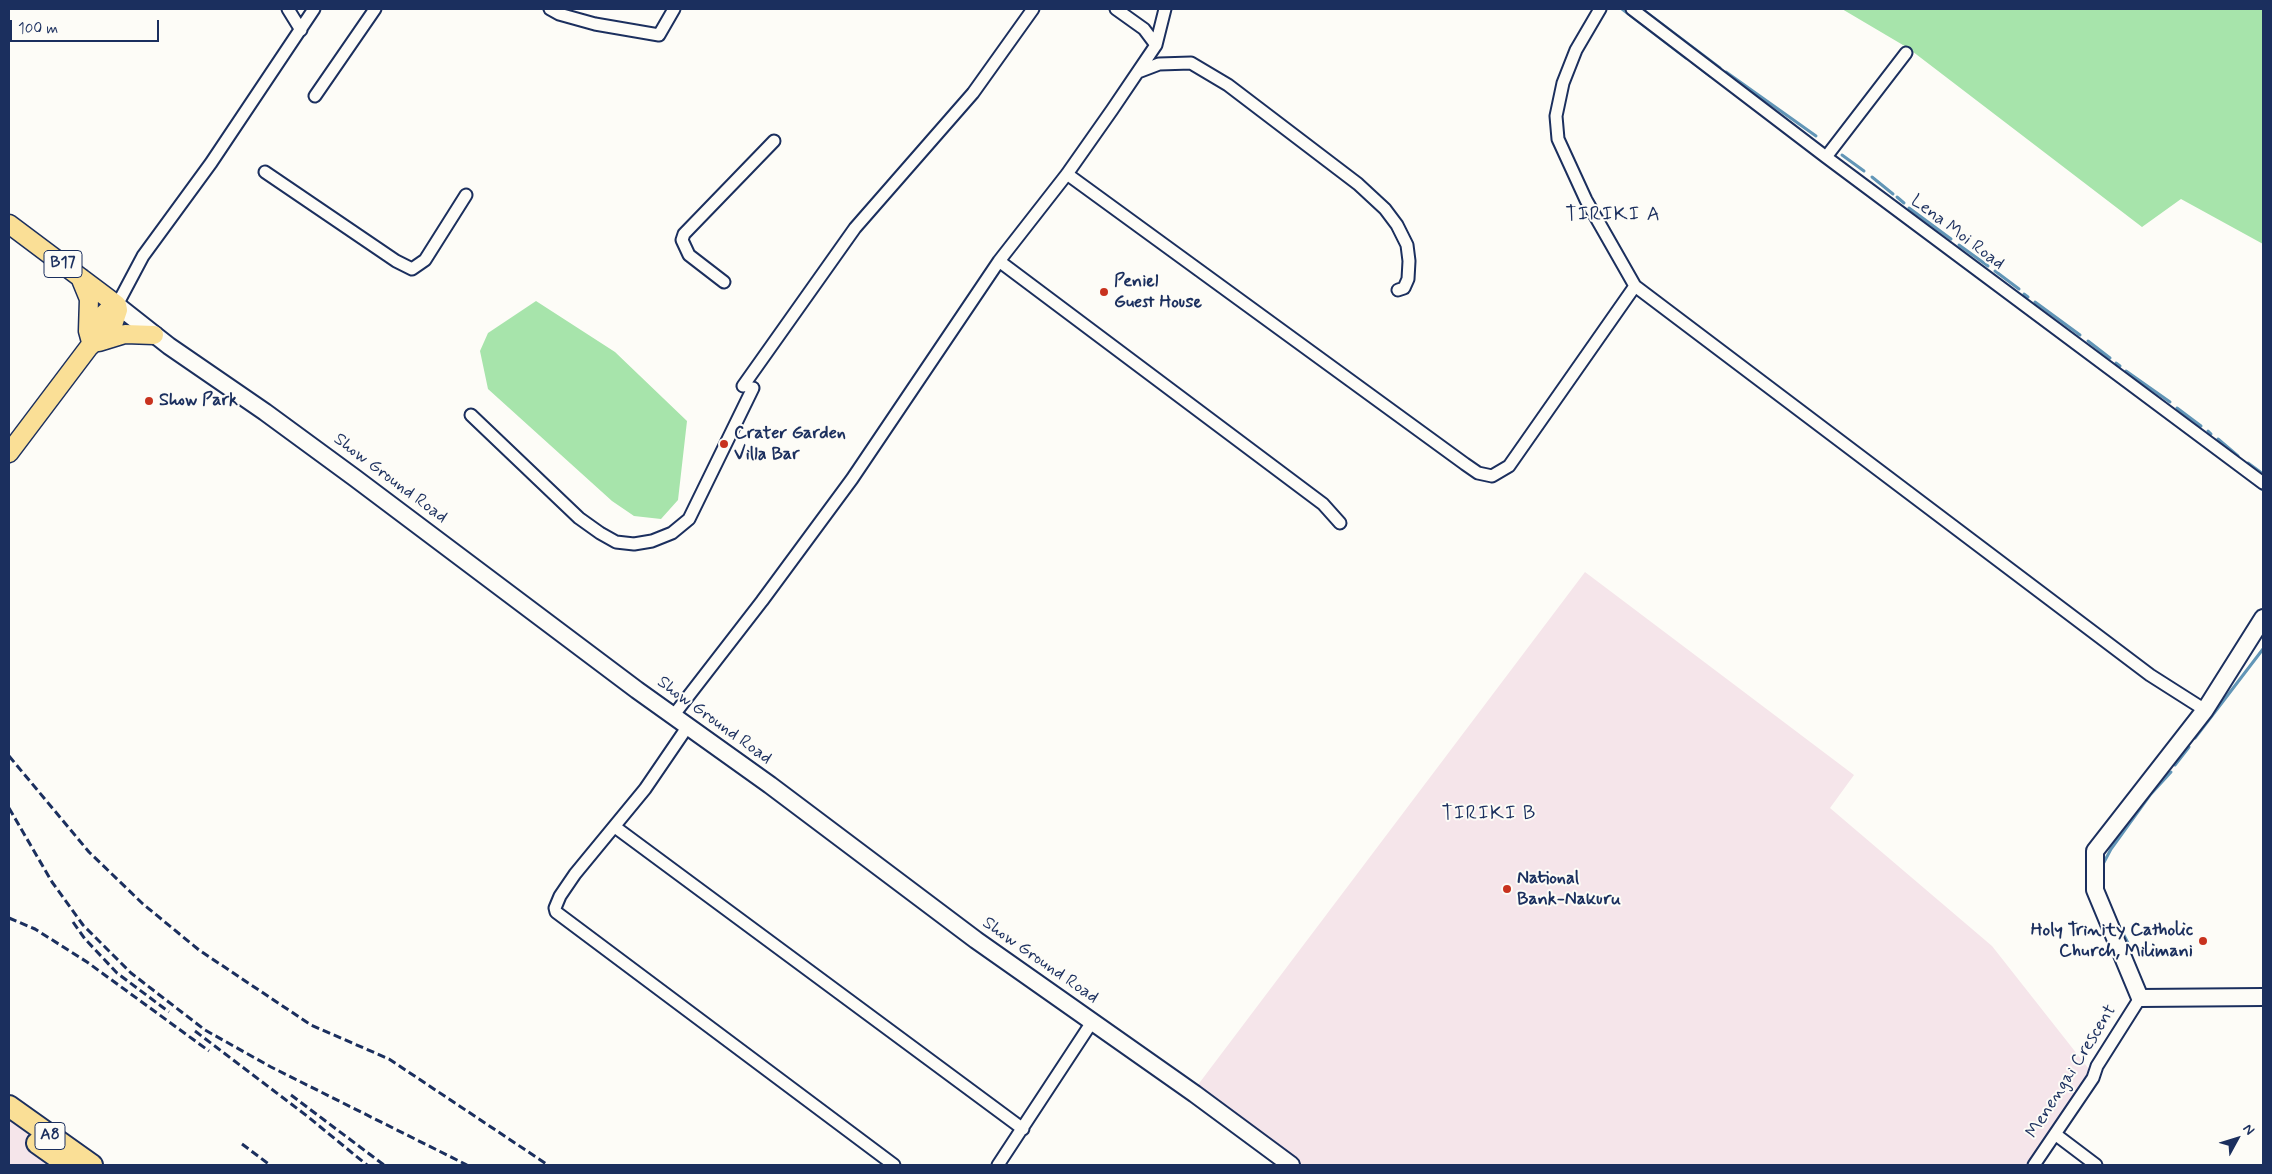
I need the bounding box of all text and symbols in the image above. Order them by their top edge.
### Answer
scale bar [12,10,161,42]
text: 100 m [18,19,58,39]
street label: Lena Moi Road [1906,191,2008,275]
district label: TIRIKI A [1567,204,1659,228]
road number: B17 [44,250,82,278]
place label: Peniel Guest House [1114,271,1202,314]
marker: Peniel Guest House [1098,286,1110,298]
place label: Show Park [159,390,238,412]
marker: Show Park [143,395,155,407]
place label: Crater Garden Villa Bar [734,423,846,466]
street label: Show Ground Road [329,429,451,529]
marker: Crater Garden Villa Bar [718,438,730,450]
street label: Show Ground Road [652,672,776,770]
district label: TIRIKI B [1444,803,1534,827]
place label: National Bank-Nakuru [1517,868,1621,911]
marker: National Bank-Nakuru [1501,883,1513,895]
street label: Show Ground Road [978,913,1102,1009]
place label: Holy Trinity Catholic Church, Milimani [2031,920,2193,962]
marker: Holy Trinity Catholic Church, Milimani [2197,935,2209,947]
street label: Menengai Crescent [2022,1001,2122,1143]
north arrow [2212,1114,2262,1164]
text: N [2239,1120,2259,1139]
road number: A8 [35,1122,65,1150]

